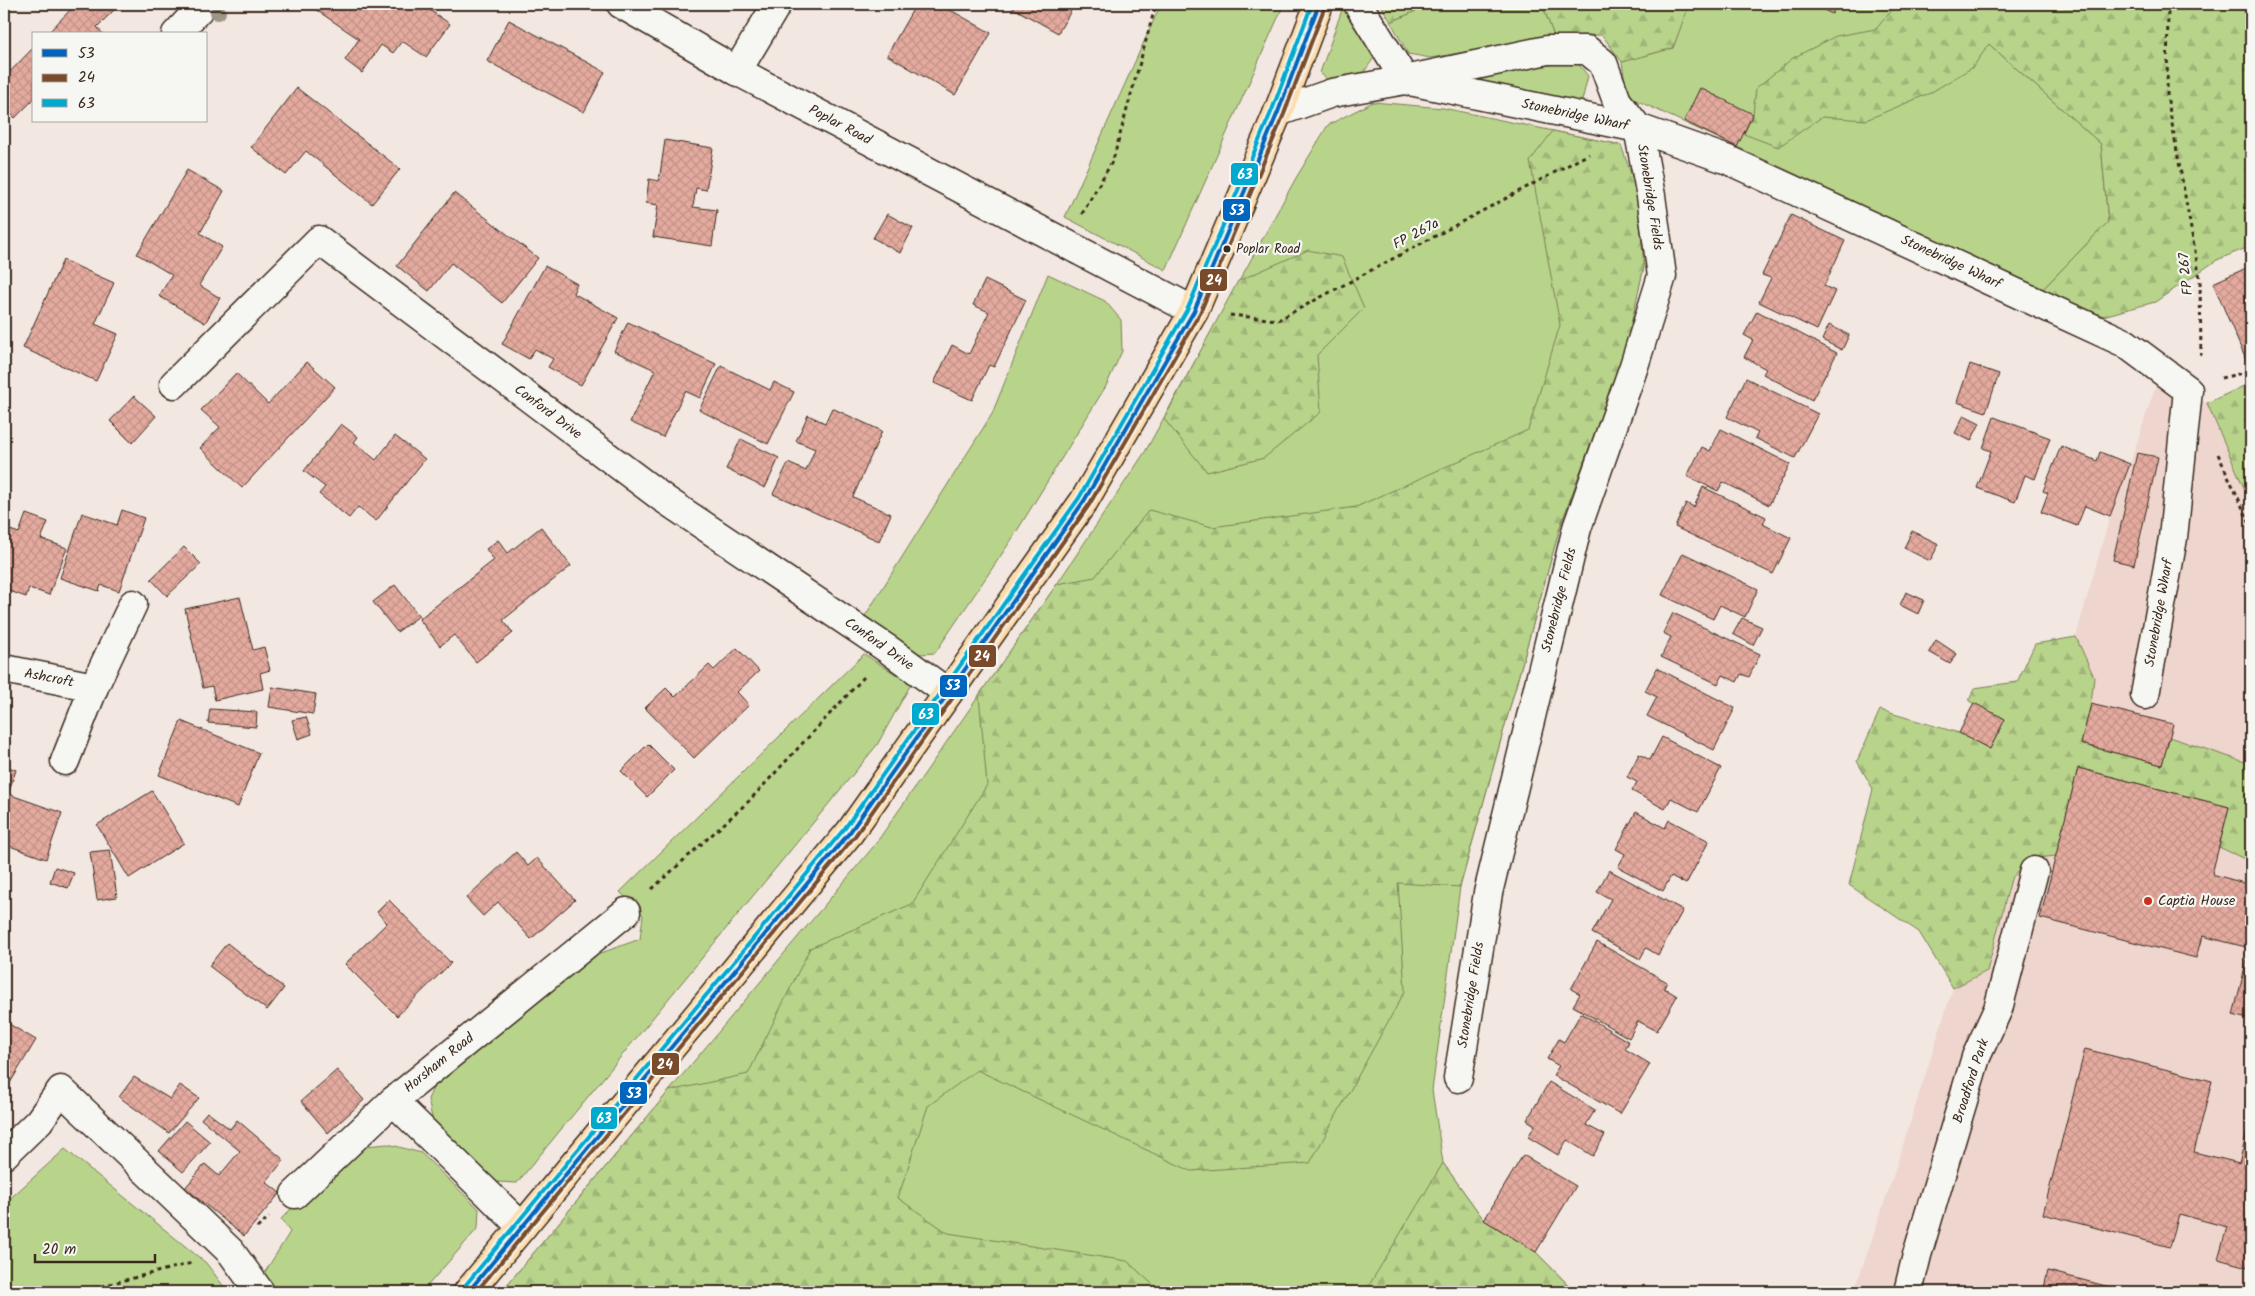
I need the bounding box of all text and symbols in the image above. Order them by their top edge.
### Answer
legend [32,32,208,122]
text: 53 [78,42,95,66]
text: 24 [78,66,95,90]
text: 63 [78,92,95,116]
street label: Stonebridge Wharf [1520,93,1632,137]
street label: Poplar Road [804,99,876,151]
street label: Stonebridge Fields [1631,142,1669,252]
line badge: 63 [1230,162,1259,186]
text: 63 [1237,164,1253,186]
line badge: 53 [1222,198,1251,222]
text: 53 [1229,200,1245,222]
street label: FP 267a [1389,213,1443,255]
street label: Stonebridge Wharf [1897,229,2006,296]
place label: Poplar Road [1236,239,1301,260]
marker: Poplar Road [1222,244,1232,254]
street label: FP 267 [2173,251,2199,296]
line badge: 24 [1199,268,1228,292]
text: 24 [1206,270,1222,292]
street label: Conford Drive [509,379,587,445]
street label: Stonebridge Fields [1535,545,1583,655]
street label: Stonebridge Wharf [2139,556,2180,668]
street label: Conford Drive [840,612,919,676]
line badge: 24 [968,644,997,668]
text: 24 [974,646,990,668]
street label: Ashcroft [22,662,76,694]
line badge: 53 [939,674,968,698]
text: 53 [945,675,961,697]
line badge: 63 [911,702,940,726]
text: 63 [918,704,934,726]
place label: Captia House [2158,890,2236,912]
marker: Captia House [2142,895,2154,907]
street label: Stonebridge Fields [1452,940,1490,1050]
street label: Horsham Road [399,1027,480,1098]
street label: Broadford Park [1947,1036,1995,1126]
line badge: 24 [651,1052,680,1076]
text: 24 [657,1054,673,1076]
line badge: 53 [619,1081,648,1105]
text: 53 [626,1083,642,1105]
line badge: 63 [590,1106,618,1130]
text: 63 [596,1108,612,1130]
scale bar [35,1231,155,1263]
text: 20 m [42,1238,76,1262]

